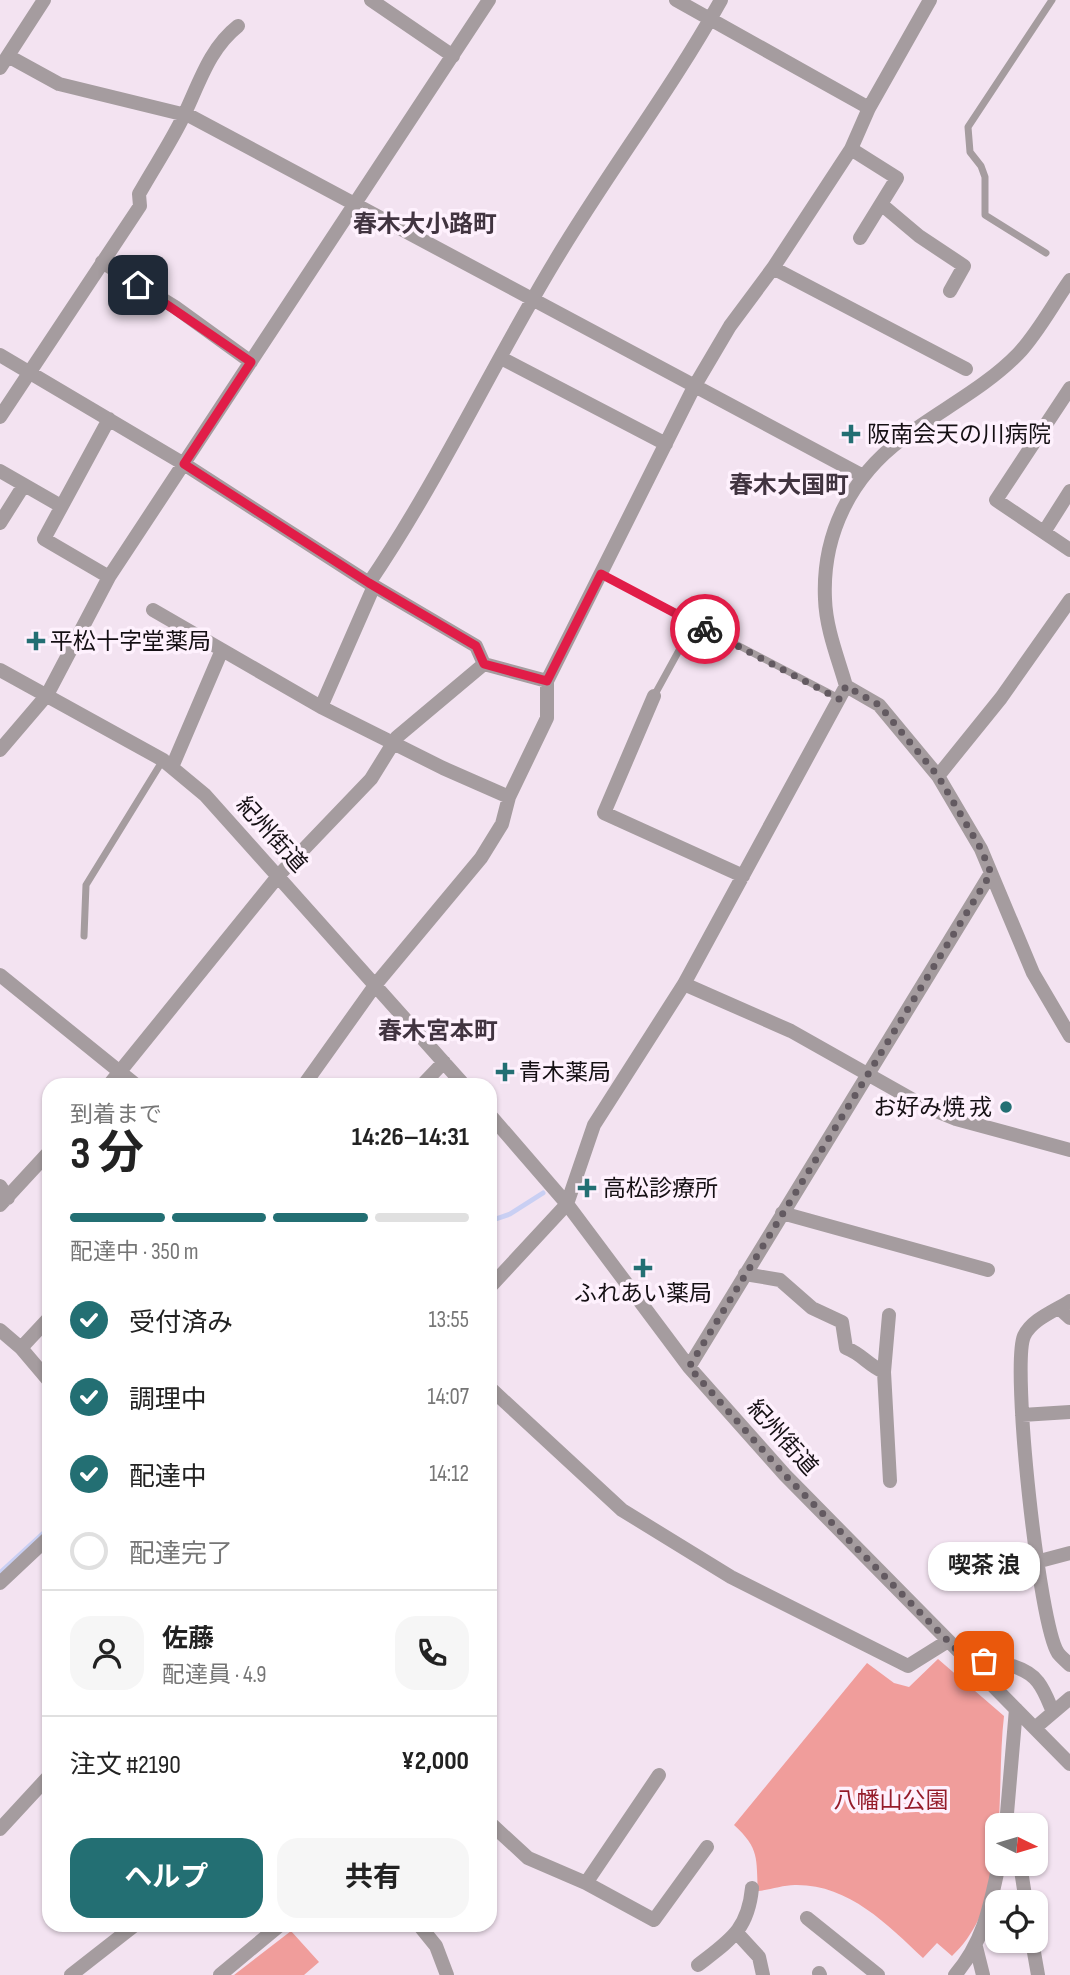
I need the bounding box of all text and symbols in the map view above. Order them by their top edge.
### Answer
district label: 春木大小路町 [353,210,497,239]
pin [108,255,168,315]
icon: home [119,266,157,304]
place label: 阪南会天の川病院 [867,421,1051,449]
marker: 阪南会天の川病院 [841,424,861,444]
district label: 春木大国町 [729,471,849,500]
courier [670,594,740,664]
icon: bike [686,610,724,648]
place label: 平松十字堂薬局 [50,628,211,656]
marker: 平松十字堂薬局 [28,633,44,649]
street label: 紀州街道 [230,791,312,878]
district label: 春木宮本町 [378,1017,498,1046]
place label: 青木薬局 [519,1059,611,1087]
marker: 青木薬局 [497,1064,513,1080]
place label: お好み焼 戎 [873,1094,992,1122]
marker: お好み焼 戎 [998,1099,1014,1115]
text: 到着まで [70,1101,162,1129]
text: 14:26–14:31 [352,1122,469,1153]
text: 3 分 [70,1127,144,1182]
place label: 高松診療所 [603,1175,718,1203]
marker: 高松診療所 [577,1178,597,1198]
text: 配達中 · 350 m [70,1238,198,1266]
marker: ふれあい薬局 [635,1260,651,1276]
place label: ふれあい薬局 [574,1280,712,1308]
icon: check [70,1301,108,1339]
text: 13:55 [429,1306,469,1334]
text: 受付済み [129,1308,233,1339]
icon: check [70,1378,108,1416]
text: 14:07 [428,1383,469,1411]
text: 調理中 [129,1385,207,1416]
street label: 紀州街道 [741,1394,823,1481]
icon: check [70,1455,108,1493]
text: 14:12 [429,1460,469,1488]
text: 配達中 [129,1462,207,1493]
text: 配達完了 [129,1539,233,1570]
callout: 喫茶 浪 [928,1542,1040,1591]
text: 喫茶 浪 [948,1552,1020,1580]
button: person [70,1616,144,1690]
button: phone [395,1616,469,1690]
text: 佐藤 [162,1624,214,1655]
pin [954,1631,1014,1691]
icon: bag [965,1642,1003,1680]
text: 配達員 · 4.9 [162,1661,267,1689]
text: ¥2,000 [401,1746,469,1777]
text: 注文 #2190 [70,1750,181,1781]
park label: 八幡山公園 [834,1787,949,1815]
north arrow [985,1813,1048,1876]
map controls [985,1813,1048,1953]
button: ヘルプ [70,1838,263,1918]
button: 共有 [277,1838,469,1918]
button: locate [985,1890,1048,1953]

